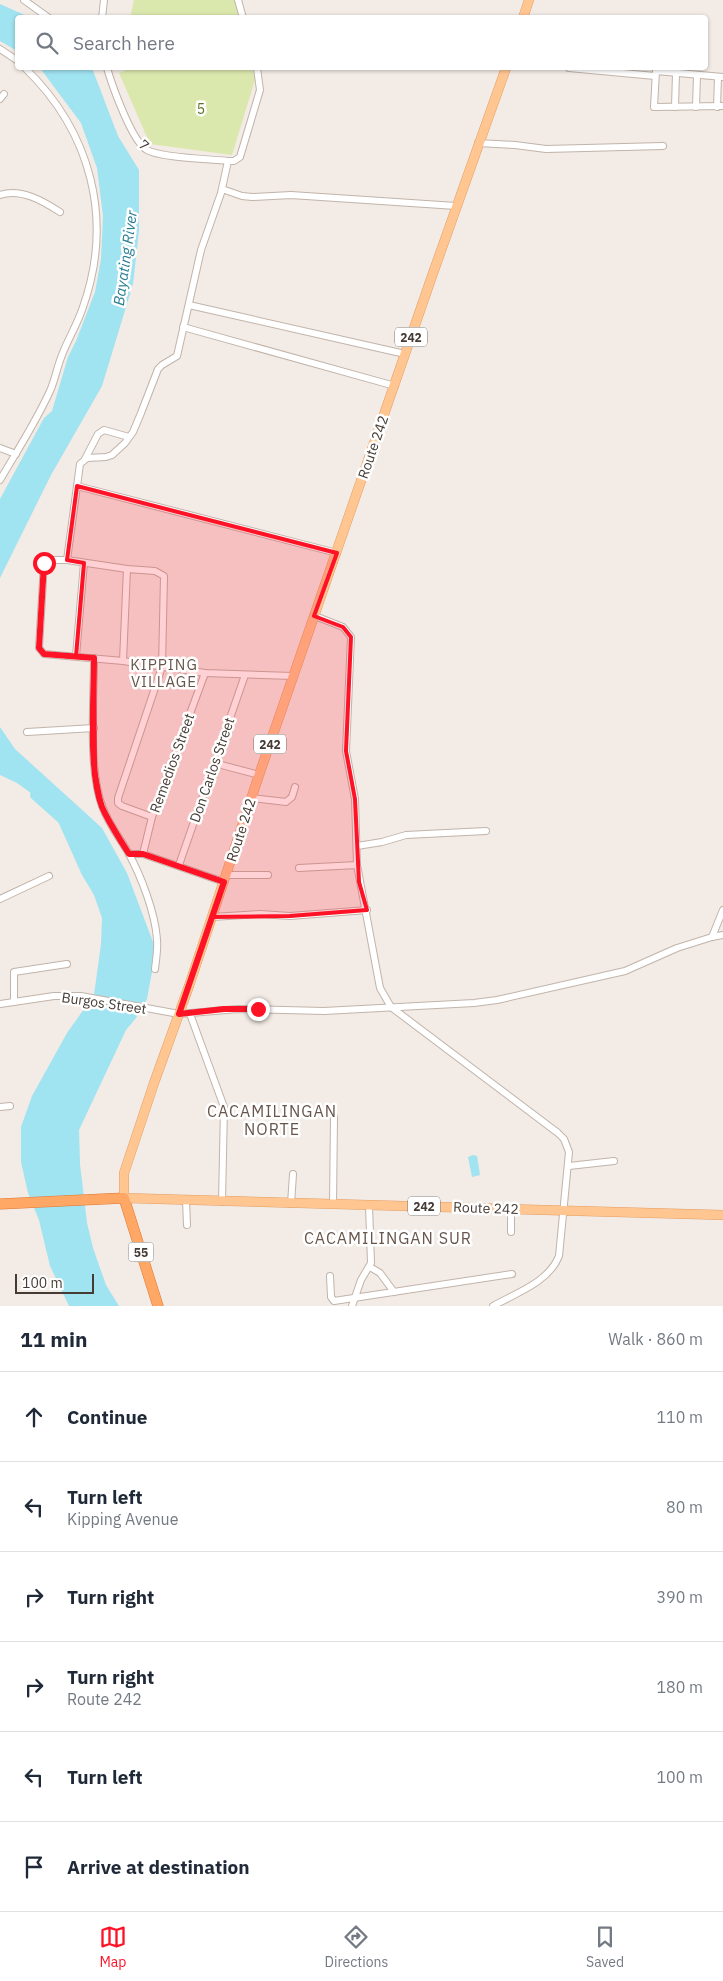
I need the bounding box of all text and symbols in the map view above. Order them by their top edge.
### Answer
search box [15,15,708,70]
icon: search [33,29,61,57]
text: Search here [73,31,175,55]
park label: 5 [197,100,205,118]
street label: 7 [135,136,153,154]
water label: Bayating River [109,209,141,307]
road number: 242 [395,328,427,347]
street label: Route 242 [354,413,392,481]
route start [33,552,56,575]
district label: KIPPING VILLAGE [130,655,198,691]
street label: Remedios Street [146,711,198,815]
street label: Don Carlos Street [186,715,238,825]
road number: 242 [254,734,286,754]
street label: Route 242 [222,796,260,864]
street label: Burgos Street [60,988,148,1018]
route end [247,998,270,1021]
district label: CACAMILINGAN NORTE [207,1101,337,1139]
road number: 242 [408,1196,440,1216]
street label: Route 242 [453,1198,519,1218]
district label: CACAMILINGAN SUR [304,1228,472,1248]
road number: 55 [128,1242,154,1262]
scale bar [15,1271,94,1294]
text: 100 m [22,1274,63,1292]
text: 11 min [20,1325,87,1353]
text: Walk · 860 m [608,1329,703,1349]
icon: ahead [20,1403,48,1431]
text: Continue [67,1405,147,1429]
text: 110 m [656,1407,703,1427]
text: Turn left [67,1485,143,1509]
icon: left [20,1493,48,1521]
text: 80 m [666,1497,703,1517]
text: Kipping Avenue [67,1509,178,1529]
icon: right [20,1583,48,1611]
text: Turn right [67,1585,154,1609]
text: 390 m [656,1587,703,1607]
text: Turn right [67,1665,154,1689]
icon: right [20,1673,48,1701]
text: 180 m [656,1677,703,1697]
text: Route 242 [67,1689,142,1709]
icon: left [20,1763,48,1791]
text: Turn left [67,1765,143,1789]
text: 100 m [656,1767,703,1787]
icon: arrive [20,1853,48,1881]
text: Arrive at destination [67,1855,250,1879]
tab: Map [99,1923,127,1971]
tab: Directions [325,1923,388,1971]
tab: Saved [586,1923,624,1971]

